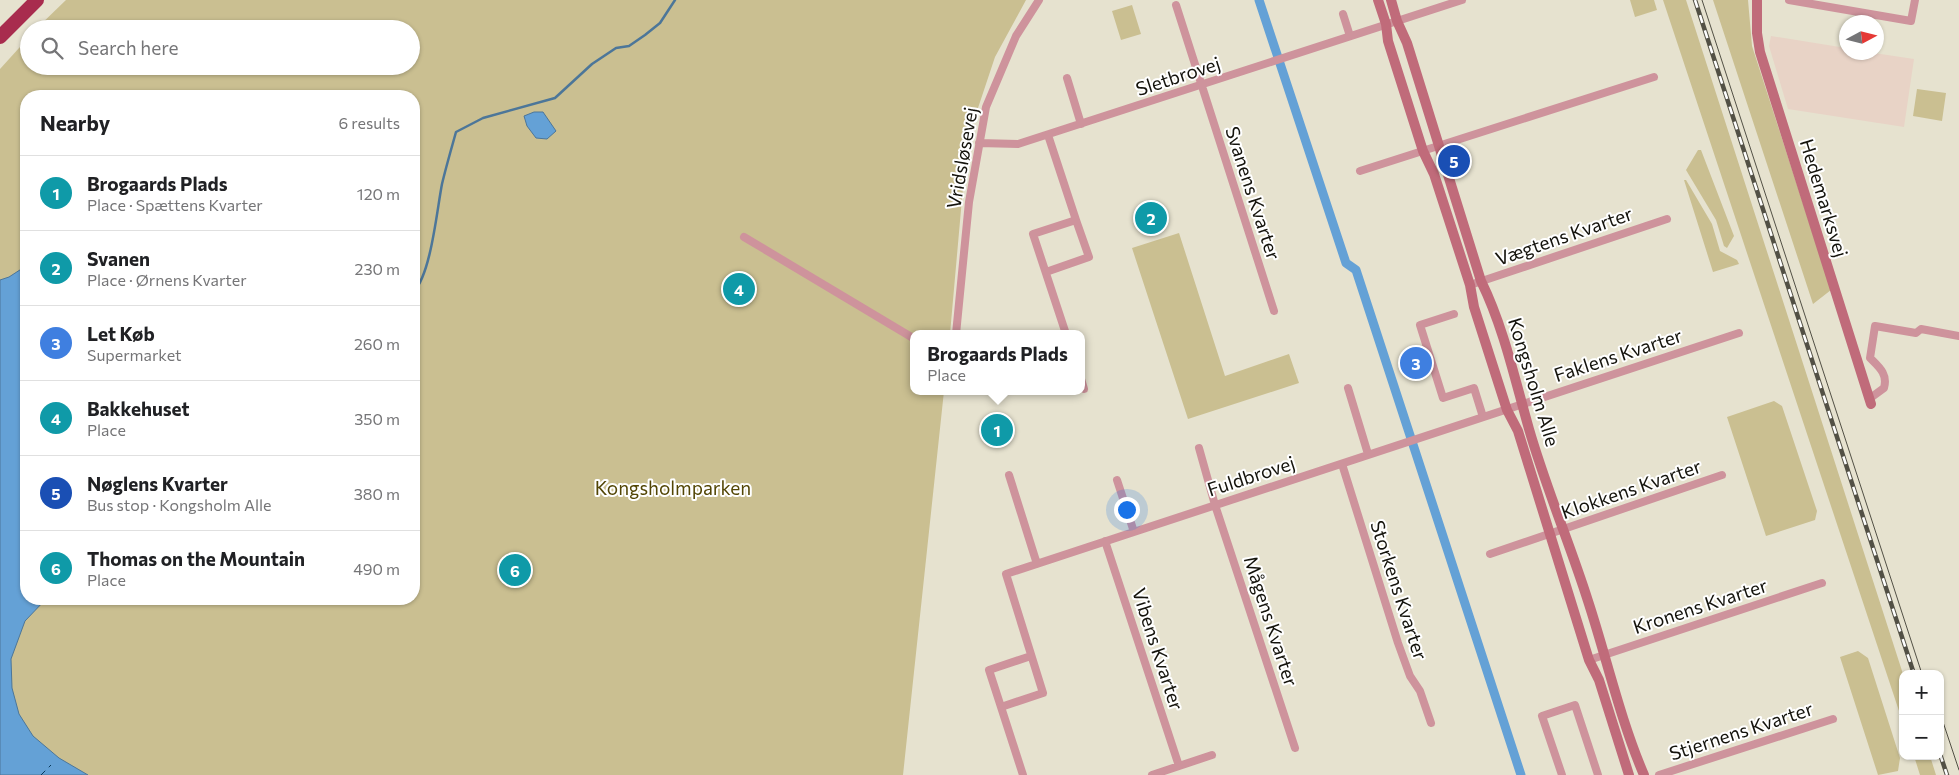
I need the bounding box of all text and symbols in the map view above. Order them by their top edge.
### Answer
north arrow [1839,15,1884,60]
search box [20,20,420,75]
icon: search [38,34,66,62]
text: Search here [78,36,178,59]
street label: Sletbrovej [1133,51,1223,100]
street label: Vridsløsevej [941,105,982,211]
text: Nearby [40,110,110,135]
text: 6 results [339,113,400,132]
street label: Svanens Kvarter [1221,123,1286,263]
street label: Hedemarksvej [1796,136,1853,260]
pin: 5 [1438,142,1470,180]
text: Brogaards Plads [87,172,228,195]
text: 1 [52,184,60,203]
text: 120 m [357,184,400,203]
text: Place · Spættens Kvarter [87,195,263,214]
pin: 2 [1135,199,1167,237]
street label: Vægtens Kvarter [1492,201,1636,270]
text: Svanen [87,247,150,270]
text: 2 [51,259,61,278]
text: 230 m [355,259,400,278]
text: Place · Ørnens Kvarter [87,270,247,289]
pin: 4 [723,270,755,308]
street label: Kongsholm Alle [1504,315,1565,449]
text: Let Køb [87,322,155,345]
street label: Faklens Kvarter [1551,323,1685,386]
popup [910,330,1085,395]
text: 3 [51,334,61,353]
text: 260 m [354,334,400,353]
text: Brogaards Plads [927,342,1068,365]
pin: 3 [1400,344,1432,382]
text: Supermarket [87,345,182,364]
text: Place [927,365,966,384]
text: Bakkehuset [87,397,190,420]
text: 4 [51,409,61,428]
text: 350 m [354,409,400,428]
pin: 1 [981,411,1013,449]
text: Place [87,420,126,439]
street label: Fuldbrovej [1204,451,1298,500]
street label: Klokkens Kvarter [1558,454,1704,523]
text: Nøglens Kvarter [87,472,228,495]
park label: Kongsholmparken [595,476,751,499]
text: 5 [51,484,61,503]
text: 380 m [354,484,400,503]
text: Bus stop · Kongsholm Alle [87,495,272,514]
your location [1114,497,1140,523]
street label: Storkens Kvarter [1366,517,1433,663]
text: Thomas on the Mountain [87,547,305,570]
pin: 6 [499,551,531,589]
street label: Mågens Kvarter [1240,553,1303,689]
text: 6 [51,559,61,578]
text: 490 m [353,559,400,578]
text: Place [87,570,126,589]
street label: Kronens Kvarter [1630,573,1770,638]
street label: Vibens Kvarter [1128,585,1189,713]
map controls [1899,670,1944,760]
button: + [1899,670,1944,715]
street label: Stjernens Kvarter [1666,696,1816,765]
button: − [1899,715,1944,760]

